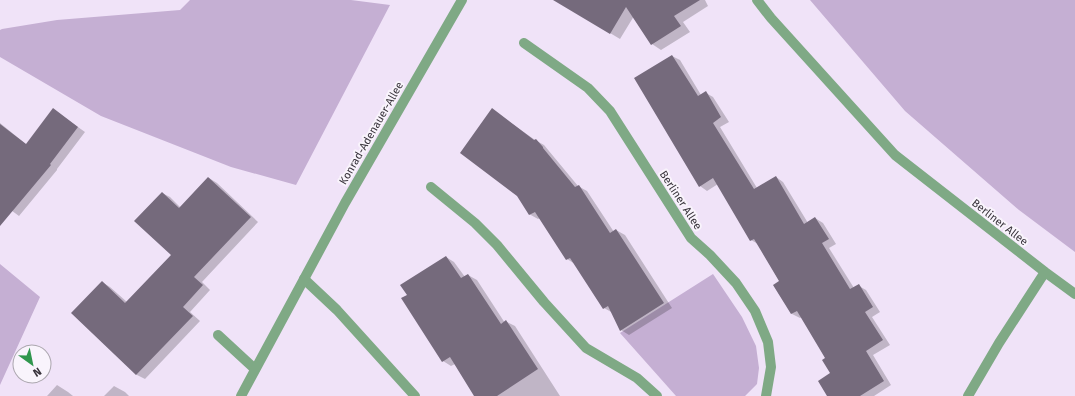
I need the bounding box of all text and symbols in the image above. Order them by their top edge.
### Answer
street label: Konrad-Adenauer-Allee [337,80,406,187]
street label: Berliner Allee [657,168,704,232]
street label: Berliner Allee [969,196,1030,248]
north arrow [12,344,52,384]
text: N [31,365,44,379]

